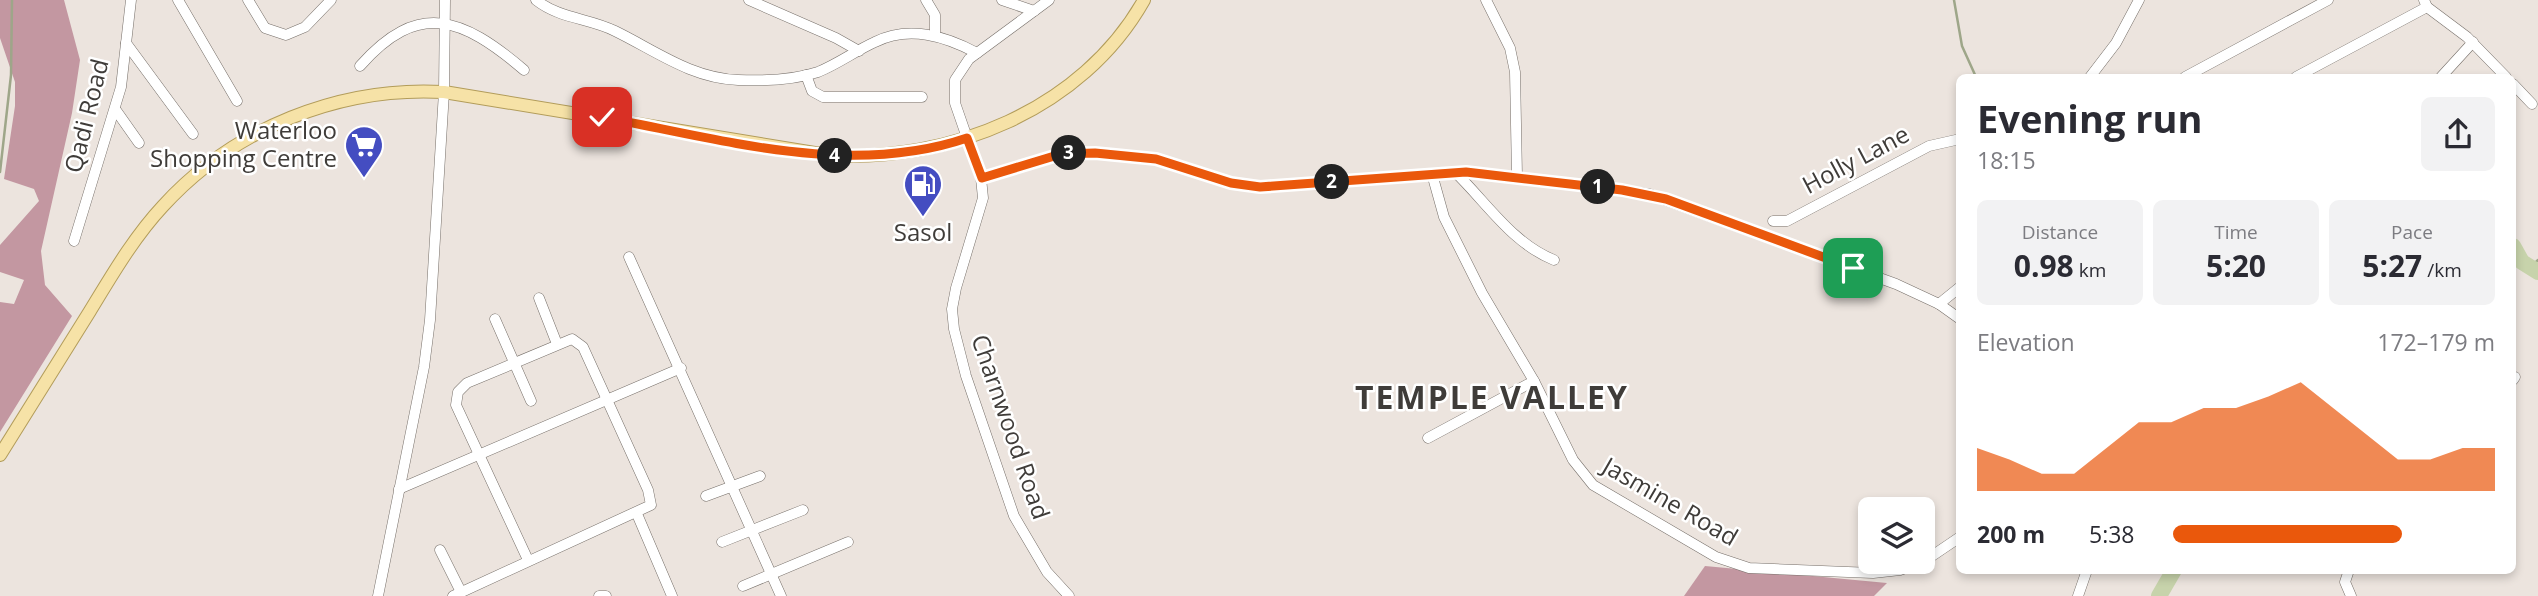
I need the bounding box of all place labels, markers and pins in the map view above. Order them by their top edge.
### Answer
pin [572,87,632,147]
place label: Waterloo Shopping Centre [150,113,337,174]
supermarket icon: Waterloo Shopping Centre [343,124,385,179]
pin: 3 [1052,136,1086,170]
pin: 4 [818,138,852,174]
fuel station icon: Sasol [902,163,944,218]
pin: 2 [1314,164,1350,200]
pin: 1 [1580,170,1616,204]
place label: Sasol [894,215,952,248]
pin [1823,238,1883,298]

